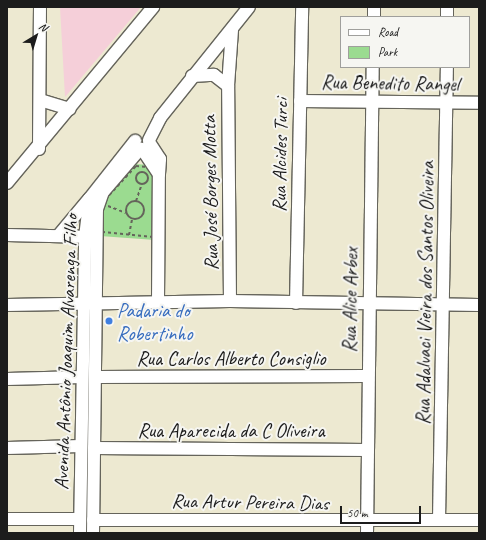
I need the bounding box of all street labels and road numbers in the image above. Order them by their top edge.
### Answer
street label: Rua Benedito Rangel [321,70,459,96]
street label: Rua Alcides Turci [267,98,293,212]
street label: Rua José Borges Motta [197,116,223,270]
street label: Rua Adalvaci Vieira dos Santos Oliveira [411,161,439,425]
street label: Avenida Antônio Joaquim Alvarenga Filho [49,214,83,490]
street label: Rua Alice Arbex [337,247,363,353]
street label: Rua Carlos Alberto Consiglio [136,346,326,370]
street label: Rua Aparecida da C Oliveira [136,418,326,442]
street label: Rua Artur Pereira Dias [171,489,329,515]

